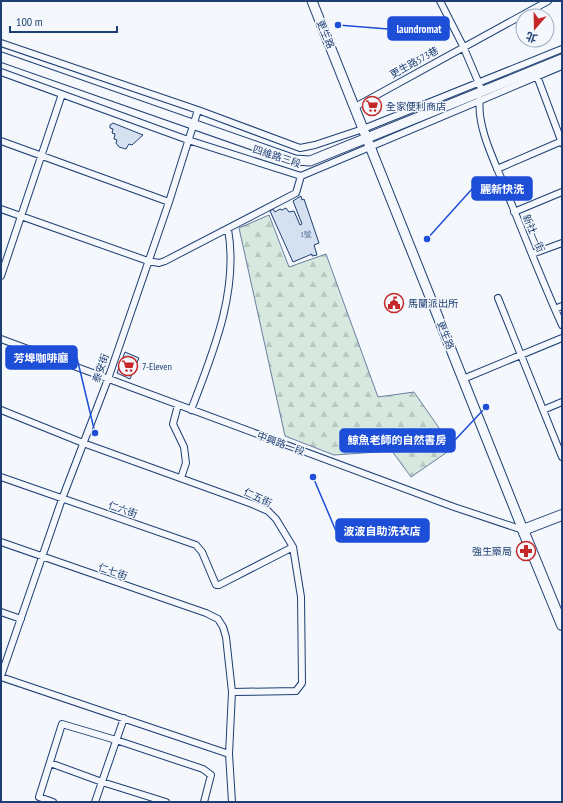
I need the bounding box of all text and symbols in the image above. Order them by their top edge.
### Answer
scale bar [10,8,117,34]
north arrow [515,8,555,48]
text: 100 m [16,14,43,29]
callout: laundromat [388,17,449,40]
street label: 更生路 [314,18,337,51]
text: laundromat [396,22,442,36]
text: 北 [524,29,539,46]
street label: 更生路573巷 [388,44,441,81]
supermarket icon: 全家便利商店 [361,95,383,117]
place label: 全家便利商店 [386,100,446,113]
street label: 四維路三段 [251,143,303,170]
callout: 麗新快洗 [472,177,532,200]
text: 麗新快洗 [480,182,524,196]
street label: 新社一街 [520,212,547,254]
house number: 1號 [300,229,312,239]
public building icon: 馬蘭派出所 [383,292,405,314]
place label: 馬蘭派出所 [408,297,458,310]
street label: 更生路 [434,319,457,352]
callout: 芳埠咖啡廳 [6,346,77,369]
text: 芳埠咖啡廳 [14,351,69,365]
street label: 泰安街 [89,352,112,384]
supermarket icon: 7-Eleven [117,355,139,377]
place label: 7-Eleven [142,360,172,373]
street label: 中興路一段 [255,429,307,458]
callout: 鯨魚老師的自然書房 [340,429,455,452]
text: 鯨魚老師的自然書房 [348,433,447,447]
street label: 仁五街 [241,485,274,510]
street label: 仁六街 [107,498,139,521]
callout: 波波自助洗衣店 [336,519,429,542]
text: 波波自助洗衣店 [344,524,421,538]
pharmacy icon: 強生藥局 [515,540,537,562]
place label: 強生藥局 [472,545,512,558]
street label: 仁七街 [97,560,129,583]

